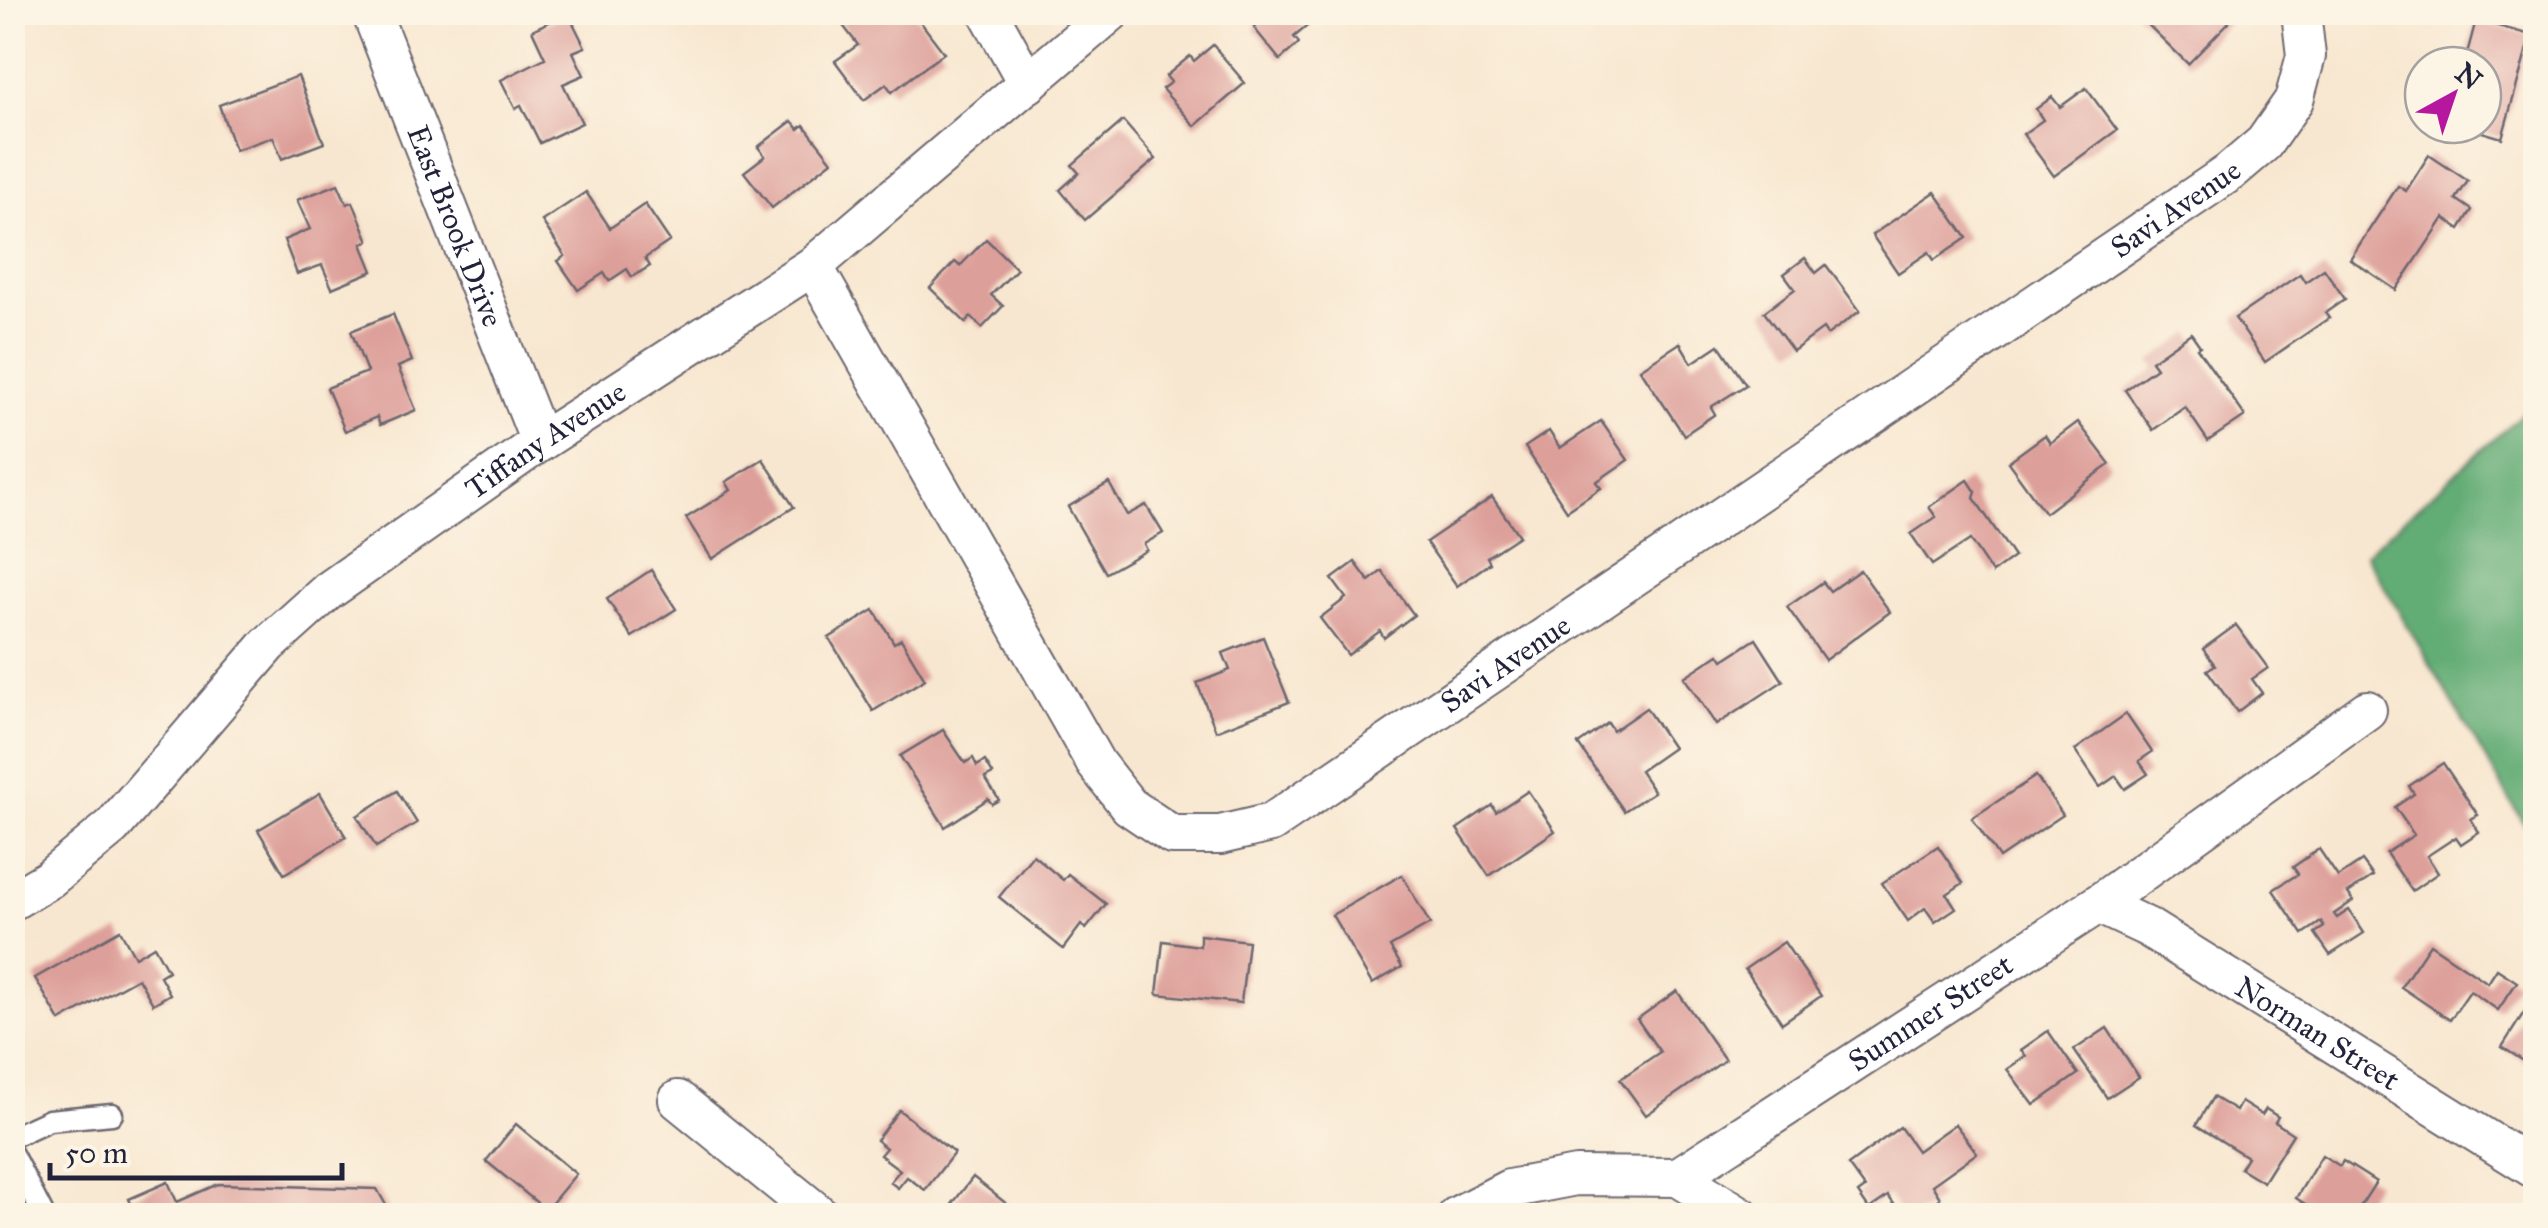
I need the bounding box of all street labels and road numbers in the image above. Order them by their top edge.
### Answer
street label: East Brook Drive [399,120,511,332]
street label: Savi Avenue [2104,152,2248,266]
street label: Tiffany Avenue [458,373,633,507]
street label: Savi Avenue [1434,607,1577,720]
street label: Summer Street [1842,946,2020,1079]
street label: Norman Street [2229,969,2406,1098]

